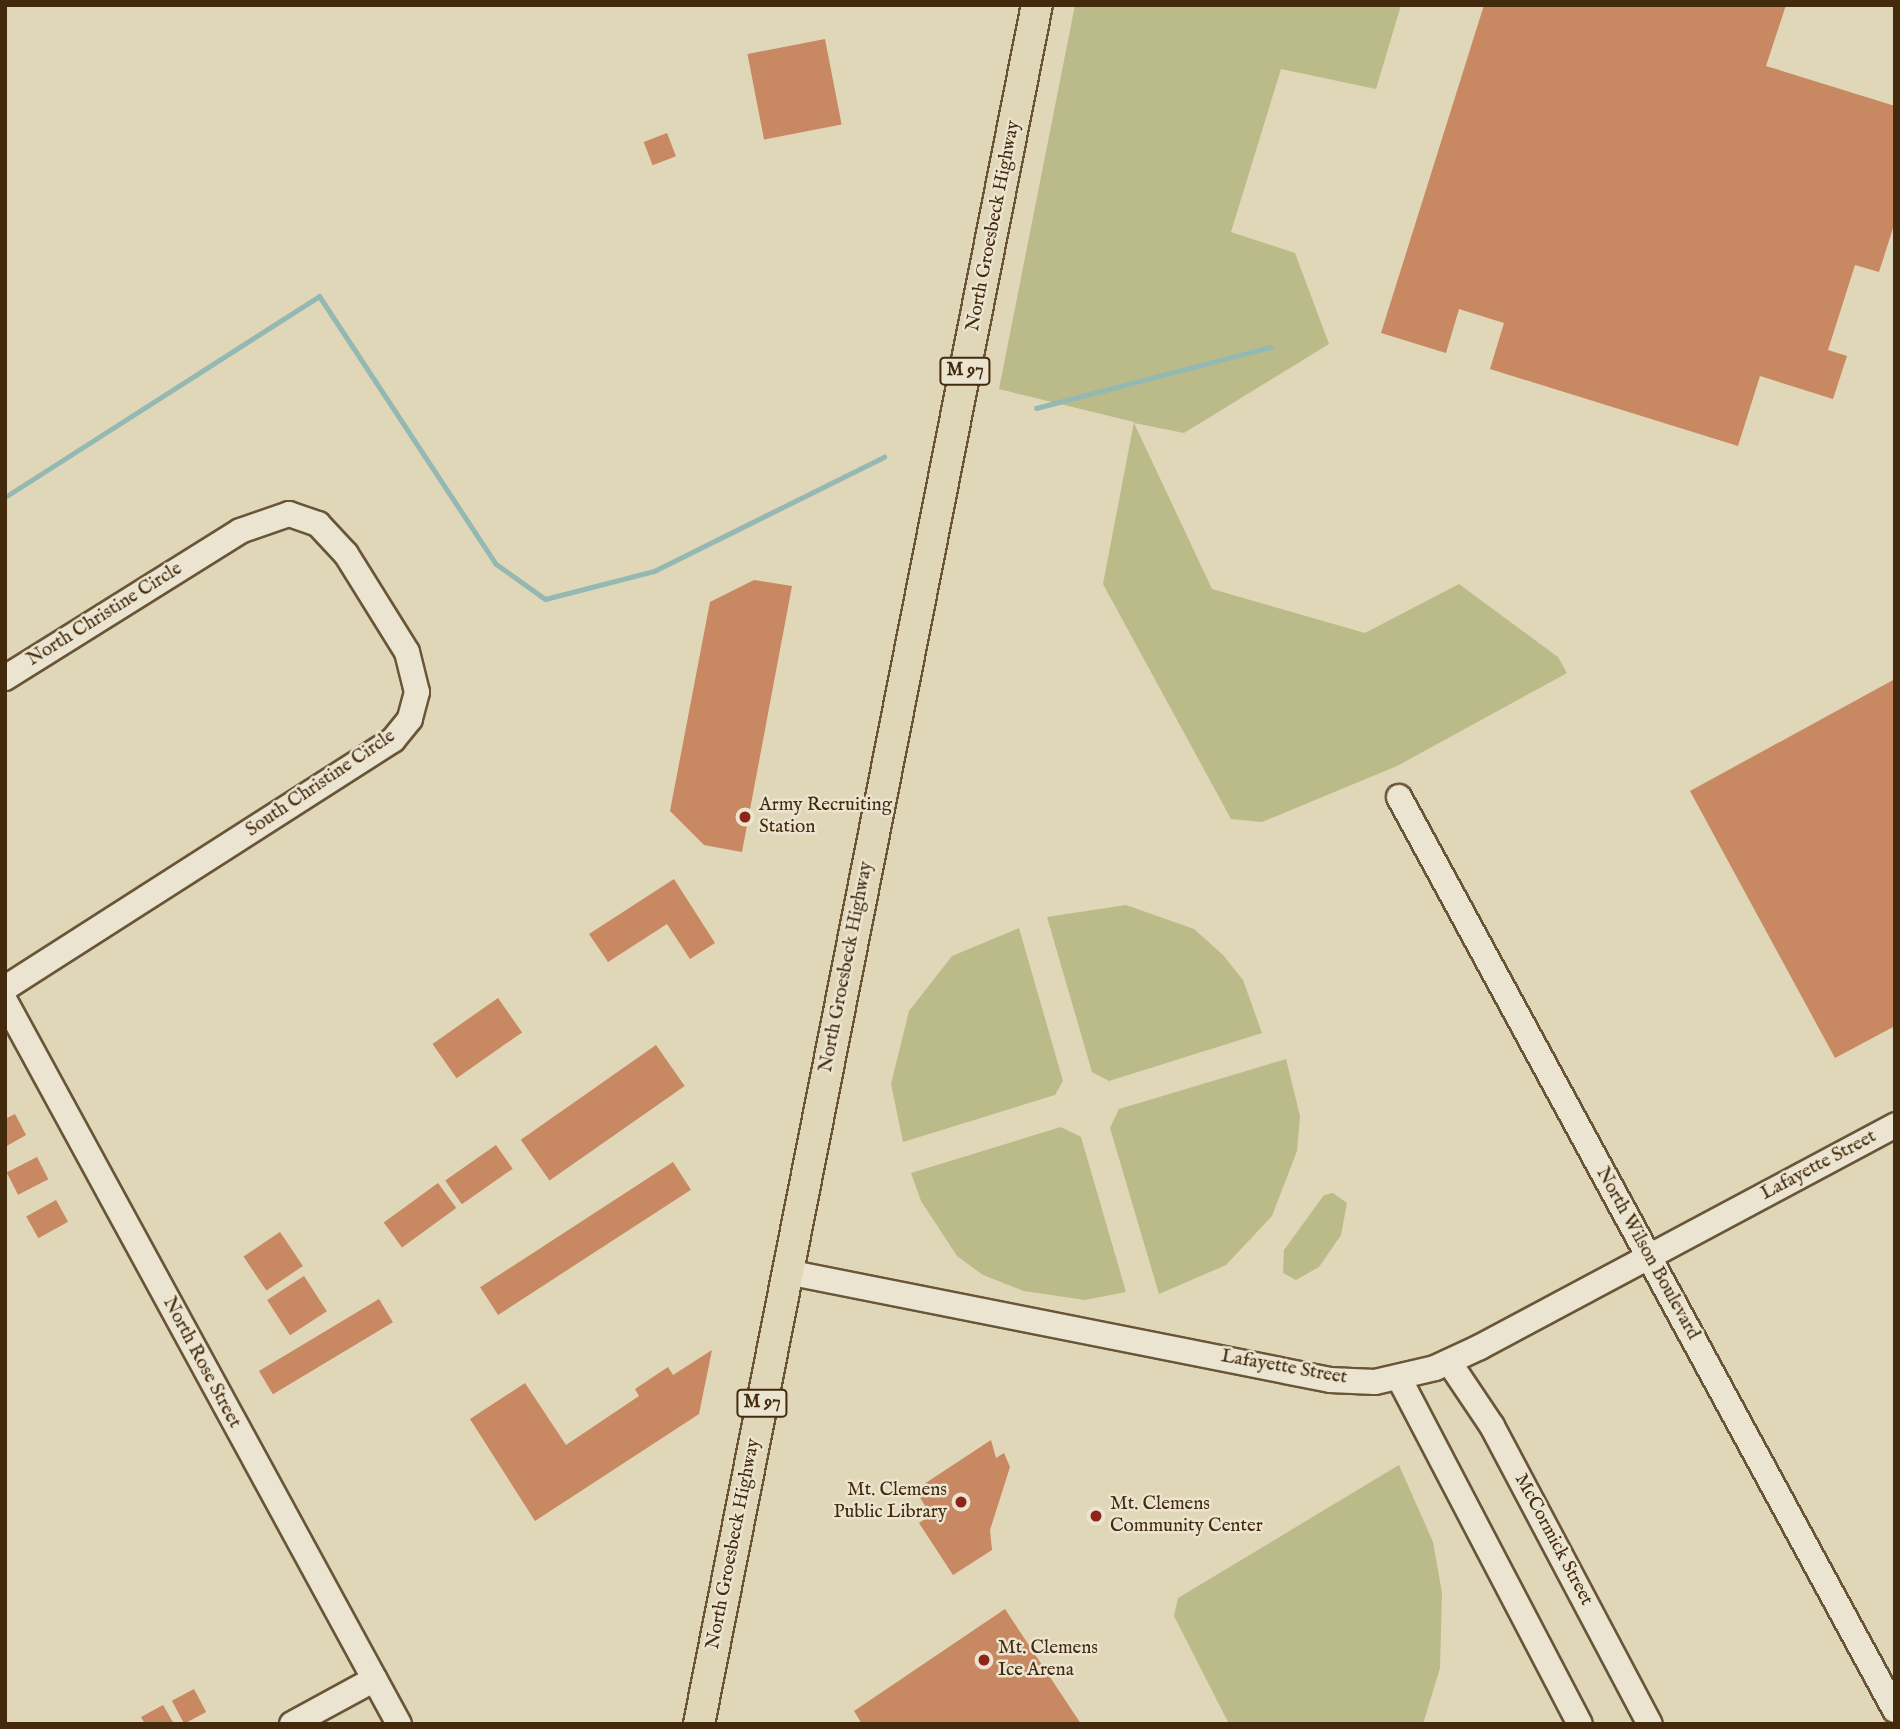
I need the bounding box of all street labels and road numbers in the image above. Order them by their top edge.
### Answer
street label: North Groesbeck Highway [962,119,1026,333]
road number: M 97 [939,356,991,386]
street label: North Christine Circle [23,558,187,672]
street label: South Christine Circle [242,726,400,842]
street label: North Groesbeck Highway [815,860,879,1074]
street label: Lafayette Street [1757,1126,1881,1206]
street label: North Wilson Boulevard [1590,1164,1704,1344]
street label: North Rose Street [157,1294,245,1432]
street label: Lafayette Street [1219,1346,1349,1390]
road number: M 97 [736,1388,788,1418]
street label: North Groesbeck Highway [702,1437,766,1651]
street label: McCormick Street [1509,1470,1597,1610]

